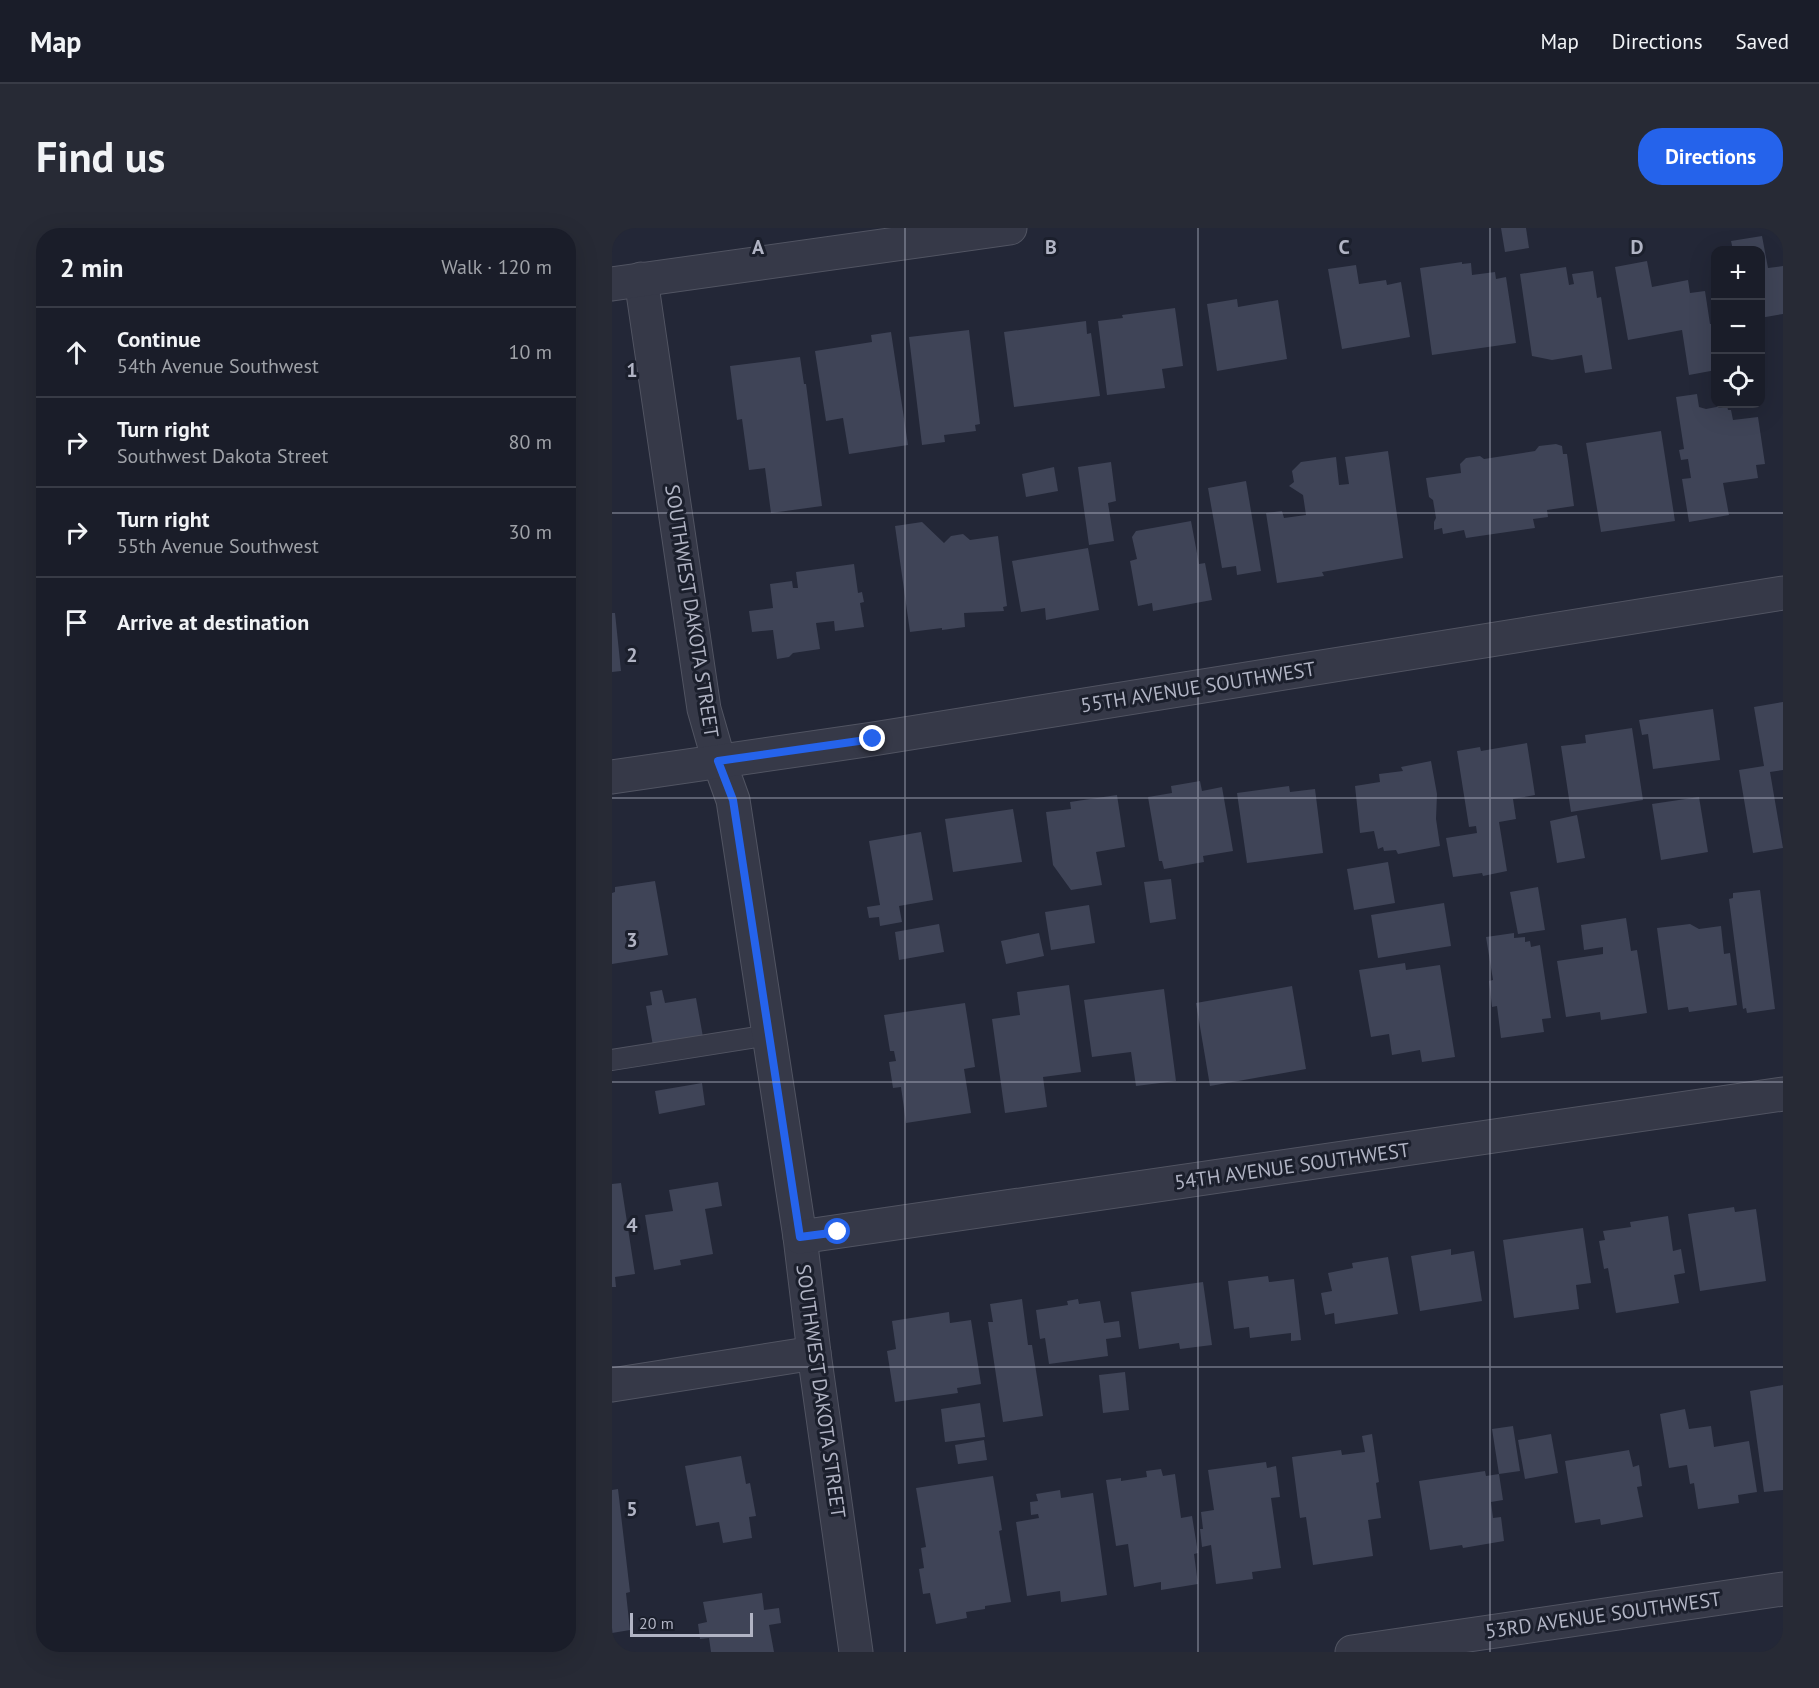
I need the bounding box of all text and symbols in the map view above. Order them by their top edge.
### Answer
text: Map [30,23,81,60]
text: Map [1540,28,1579,55]
text: Directions [1612,28,1703,55]
text: Saved [1736,28,1789,55]
button: Directions [1638,128,1783,185]
text: Find us [36,129,165,184]
text: A [752,234,765,260]
text: B [1045,234,1057,260]
text: C [1338,234,1350,260]
text: D [1631,234,1644,260]
map controls [1711,246,1765,408]
button: + [1711,246,1765,300]
text: 2 min [60,251,123,284]
text: Walk · 120 m [441,254,552,280]
button: − [1711,300,1765,354]
text: Continue [117,325,201,353]
icon: ahead [60,336,93,369]
text: 10 m [509,339,552,365]
text: 54th Avenue Southwest [117,353,319,379]
button: locate [1711,354,1765,408]
text: 1 [626,357,638,383]
text: Turn right [117,415,209,443]
icon: right [60,426,93,459]
text: 80 m [509,429,552,455]
text: Southwest Dakota Street [117,443,328,469]
street label: SOUTHWEST DAKOTA STREET [659,483,725,739]
text: Turn right [117,505,209,533]
icon: right [60,516,93,549]
text: 30 m [509,519,552,545]
text: 55th Avenue Southwest [117,533,319,559]
icon: arrive [60,606,93,639]
text: Arrive at destination [117,608,309,636]
text: 2 [626,642,638,668]
street label: 55TH AVENUE SOUTHWEST [1079,656,1317,718]
route end [859,725,885,751]
text: 3 [626,927,638,953]
street label: 54TH AVENUE SOUTHWEST [1173,1137,1411,1195]
text: 4 [626,1212,638,1238]
route start [824,1218,850,1244]
street label: SOUTHWEST DAKOTA STREET [790,1263,852,1519]
text: 5 [626,1496,638,1522]
street label: 53RD AVENUE SOUTHWEST [1483,1586,1723,1644]
scale bar [630,1610,753,1638]
text: 20 m [639,1613,674,1633]

